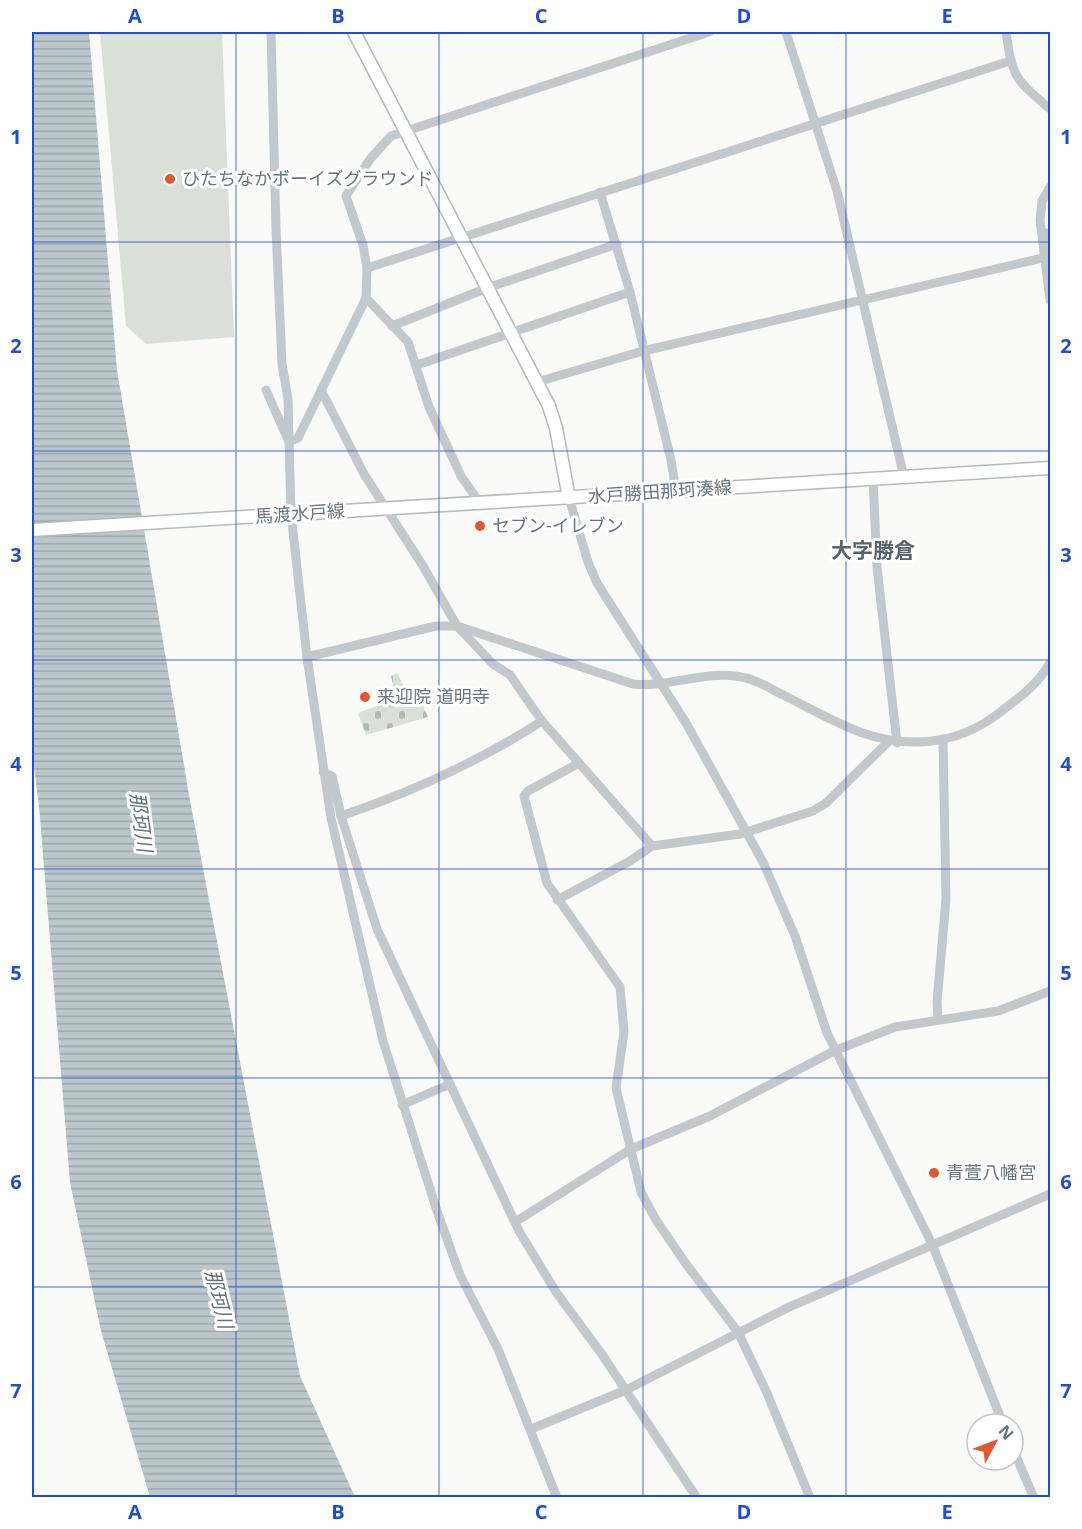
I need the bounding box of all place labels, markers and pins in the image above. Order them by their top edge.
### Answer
place label: ひたちなかボーイズグラウンド [182,166,433,190]
marker: ひたちなかボーイズグラウンド [163,172,177,186]
place label: セブン-イレブン [492,513,624,537]
marker: セブン-イレブン [473,519,487,533]
place label: 来迎院 道明寺 [377,684,490,708]
marker: 来迎院 道明寺 [358,690,372,704]
place label: 青萱八幡宮 [946,1160,1036,1184]
marker: 青萱八幡宮 [927,1166,941,1180]

